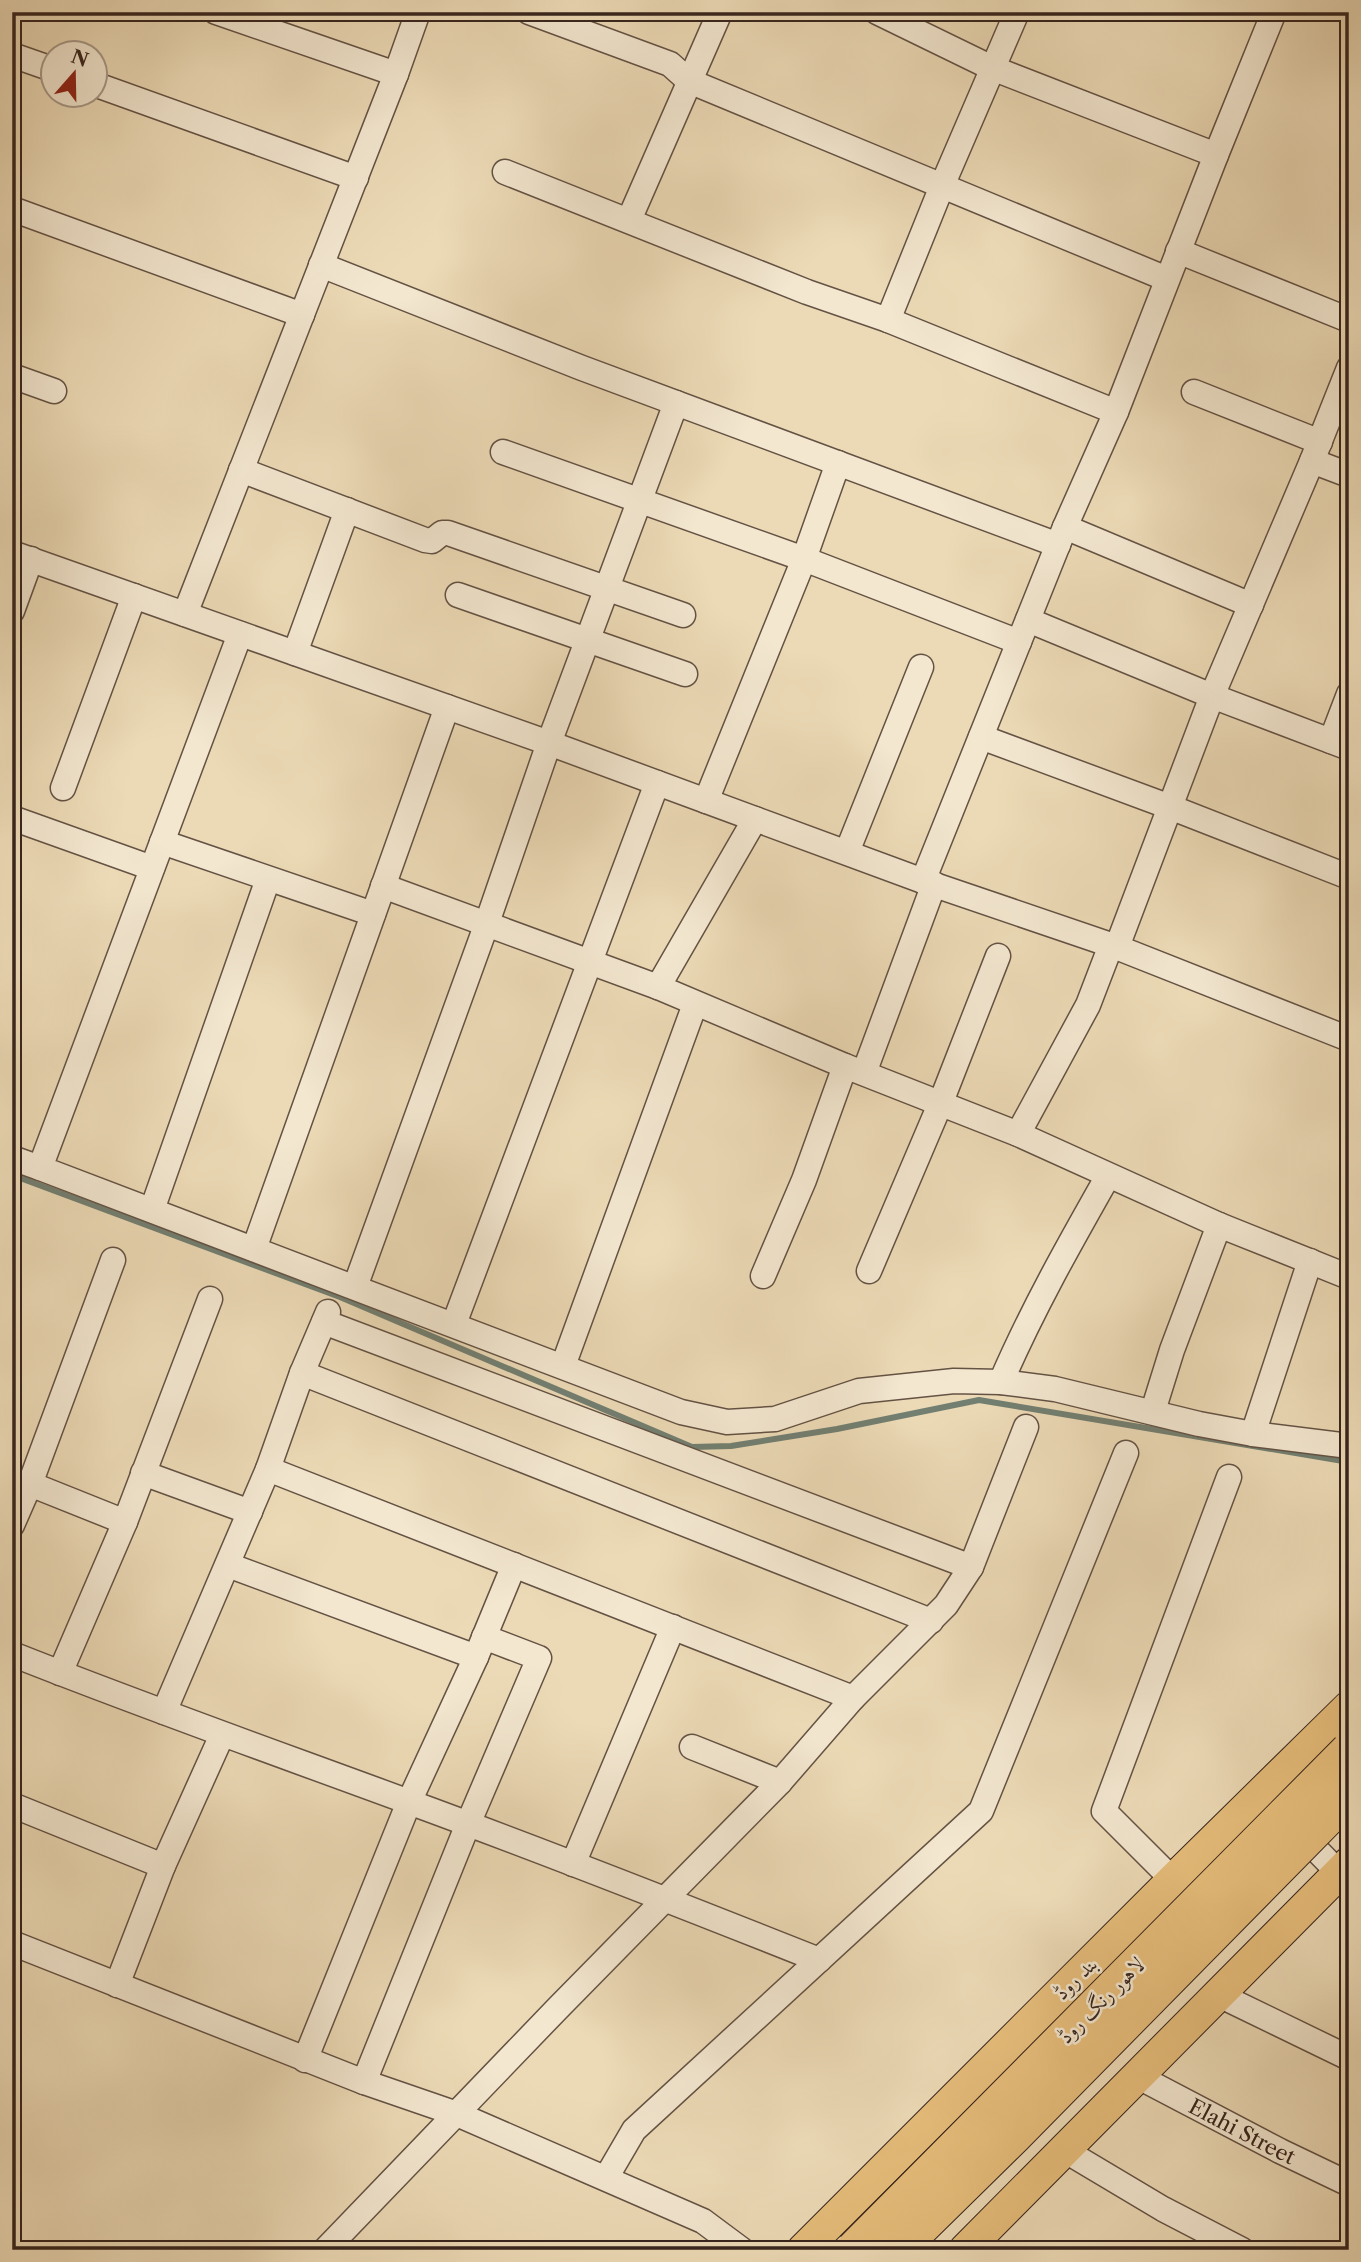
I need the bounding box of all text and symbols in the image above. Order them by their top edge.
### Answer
north arrow [38,38,108,108]
text: N [68,45,91,72]
street label: بند روڈ [1048,1951,1102,2005]
street label: لاہور رنگ روڈ [1053,1952,1150,2049]
street label: Elahi Street [1185,2093,1300,2169]

